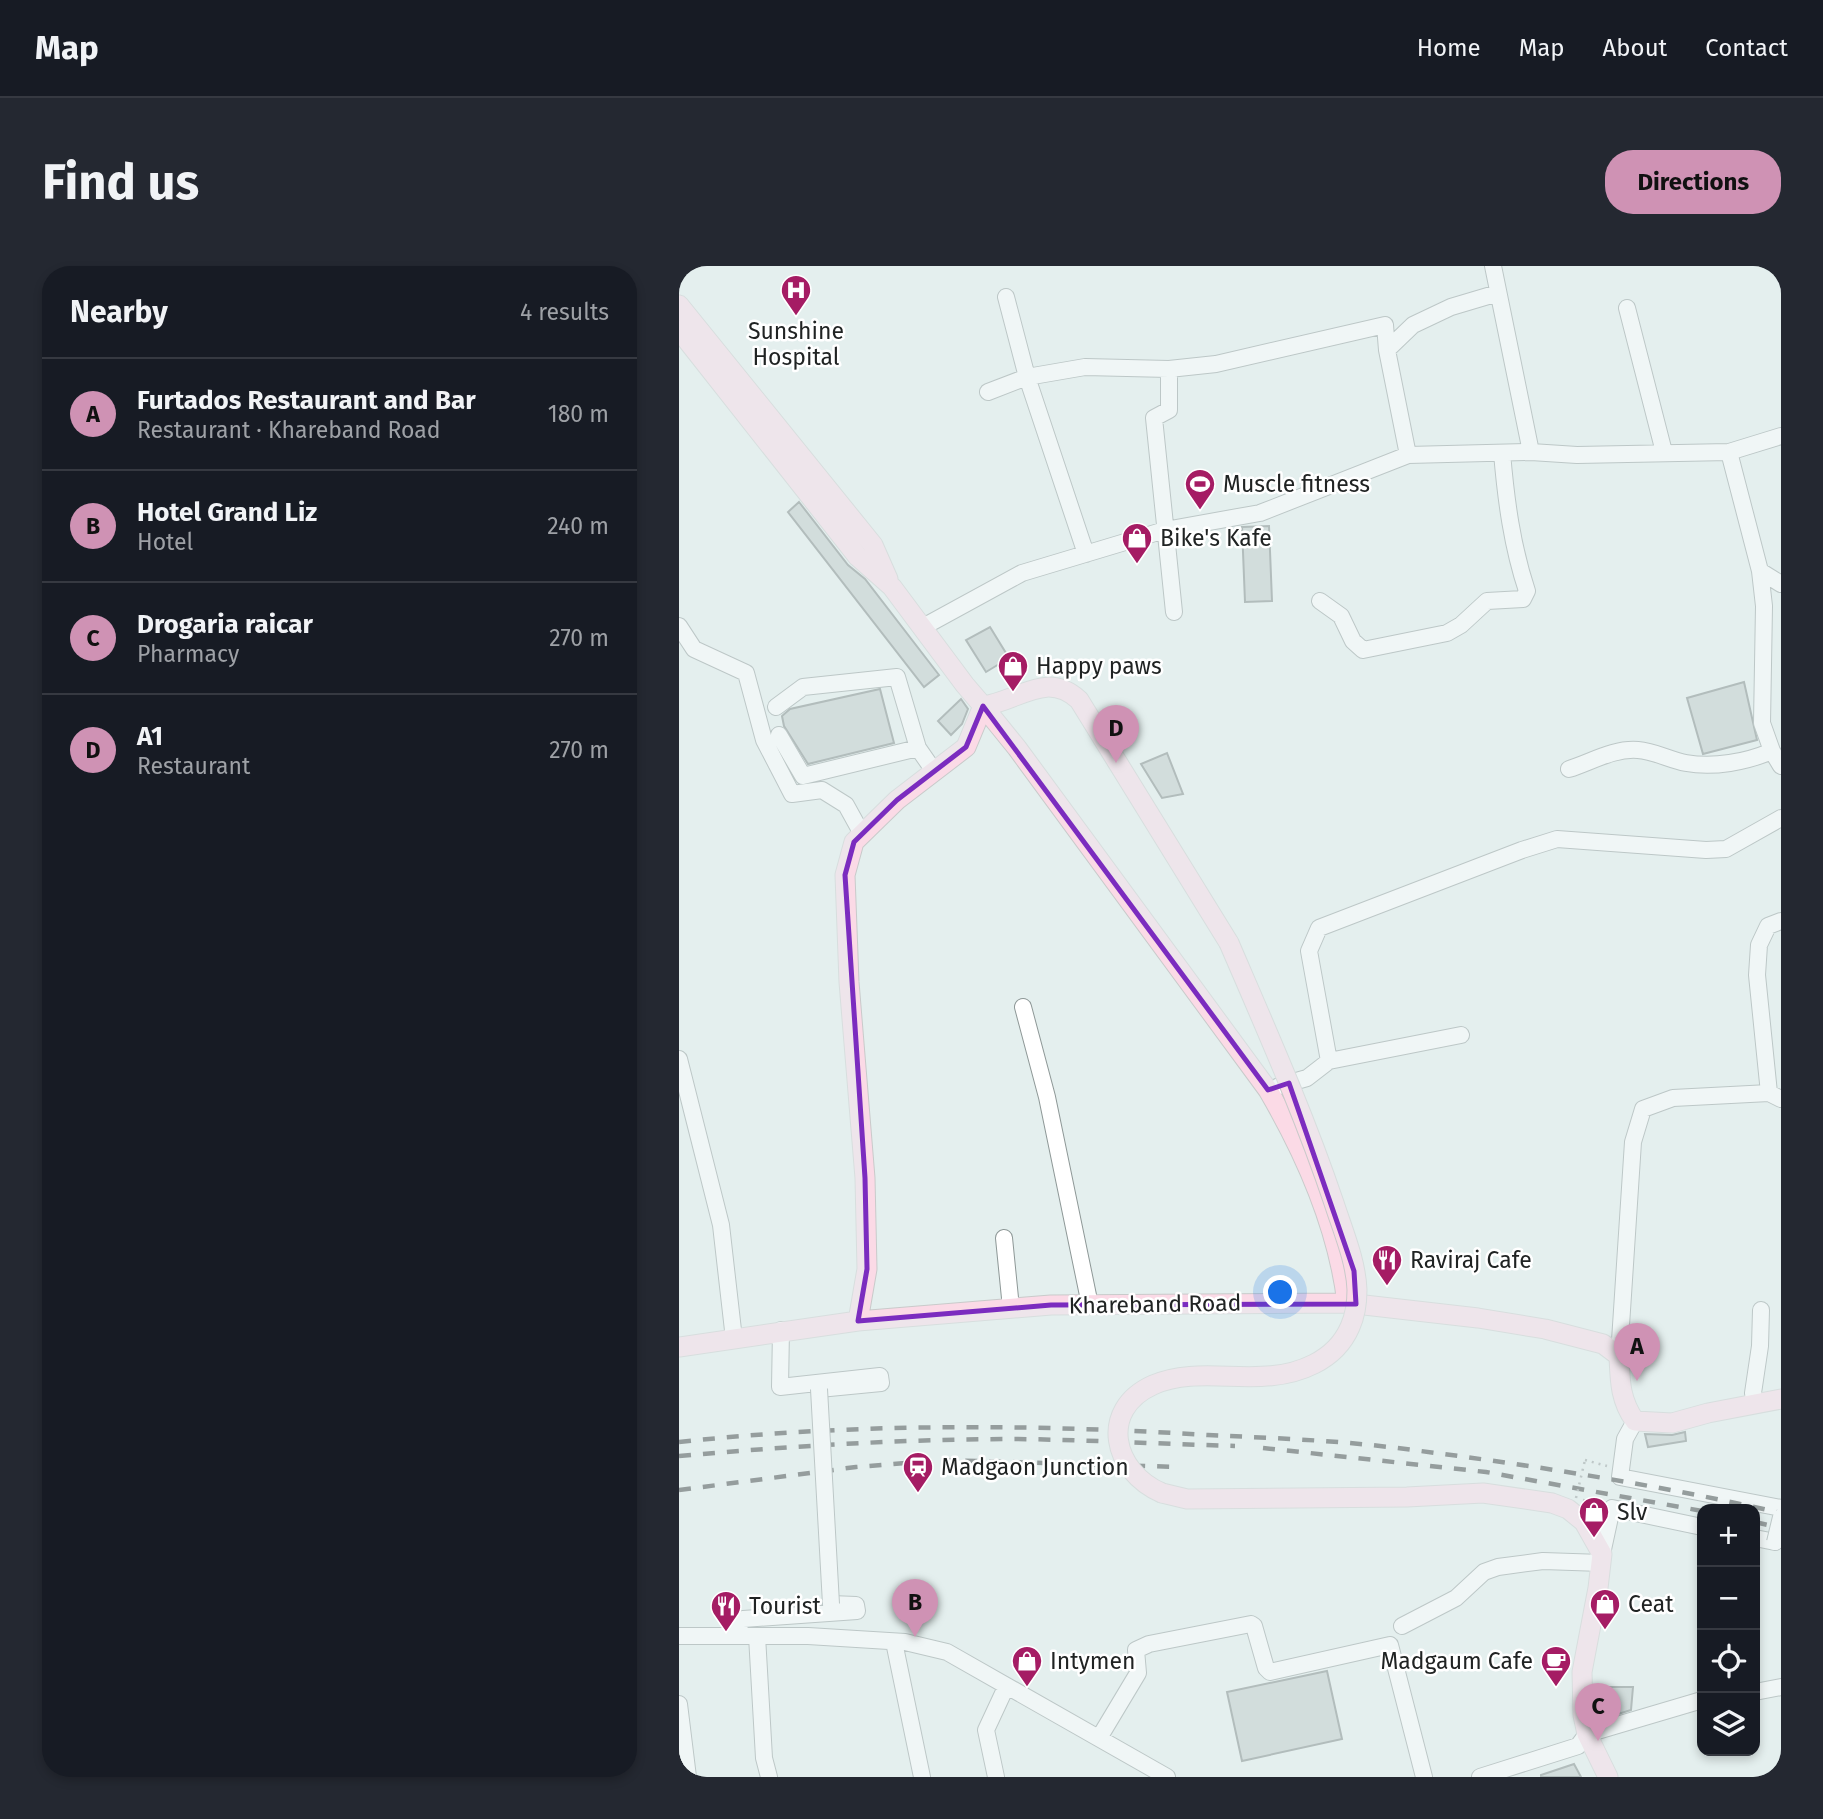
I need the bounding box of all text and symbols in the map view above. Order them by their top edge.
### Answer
text: Map [35,28,99,68]
text: Home [1417,34,1481,62]
text: Map [1519,34,1565,62]
text: About [1603,34,1667,62]
text: Contact [1705,34,1788,62]
button: Directions [1605,150,1781,214]
text: Find us [42,153,199,212]
hospital icon: Sunshine Hospital [779,273,813,317]
text: Nearby [70,294,168,330]
text: 4 results [520,298,609,326]
place label: Sunshine Hospital [748,317,844,371]
text: Furtados Restaurant and Bar [137,385,476,416]
text: A [86,400,100,428]
text: 180 m [548,400,609,428]
text: Restaurant · Khareband Road [137,416,441,444]
sports icon: Muscle fitness [1183,467,1217,511]
place label: Muscle fitness [1223,470,1370,498]
text: Hotel Grand Liz [137,497,317,528]
text: B [86,512,100,540]
text: 240 m [547,512,609,540]
shop icon: Bike's Kafe [1120,521,1154,565]
place label: Bike's Kafe [1160,524,1272,552]
text: Hotel [137,528,193,556]
text: Drogaria raicar [137,609,313,640]
text: C [86,624,100,652]
text: 270 m [549,624,609,652]
text: Pharmacy [137,640,239,668]
shop icon: Happy paws [996,649,1030,693]
place label: Happy paws [1036,652,1162,680]
pin: D [1093,705,1139,763]
text: A1 [137,721,163,752]
text: D [86,736,100,764]
text: 270 m [549,736,609,764]
text: Restaurant [137,752,250,780]
restaurant icon: Raviraj Cafe [1370,1243,1404,1287]
place label: Raviraj Cafe [1410,1246,1532,1274]
your location [1263,1275,1297,1309]
street label: Khareband Road [1068,1288,1242,1320]
pin: A [1614,1323,1660,1381]
station icon: Madgaon Junction [901,1450,935,1494]
place label: Madgaon Junction [941,1453,1129,1481]
shop icon: Slv [1577,1495,1611,1539]
place label: Slv [1617,1498,1648,1526]
map controls [1697,1504,1760,1756]
button: + [1697,1504,1760,1567]
button: − [1697,1567,1760,1630]
pin: B [892,1579,938,1637]
shop icon: Ceat [1588,1587,1622,1631]
restaurant icon: Tourist [709,1589,743,1633]
place label: Ceat [1628,1590,1674,1618]
place label: Tourist [749,1592,822,1620]
button: locate [1697,1630,1760,1693]
shop icon: Intymen [1010,1644,1044,1688]
cafe icon: Madgaum Cafe [1539,1644,1573,1688]
place label: Intymen [1050,1647,1136,1675]
place label: Madgaum Cafe [1380,1647,1533,1675]
pin: C [1575,1683,1621,1741]
button: layers [1697,1693,1760,1756]

